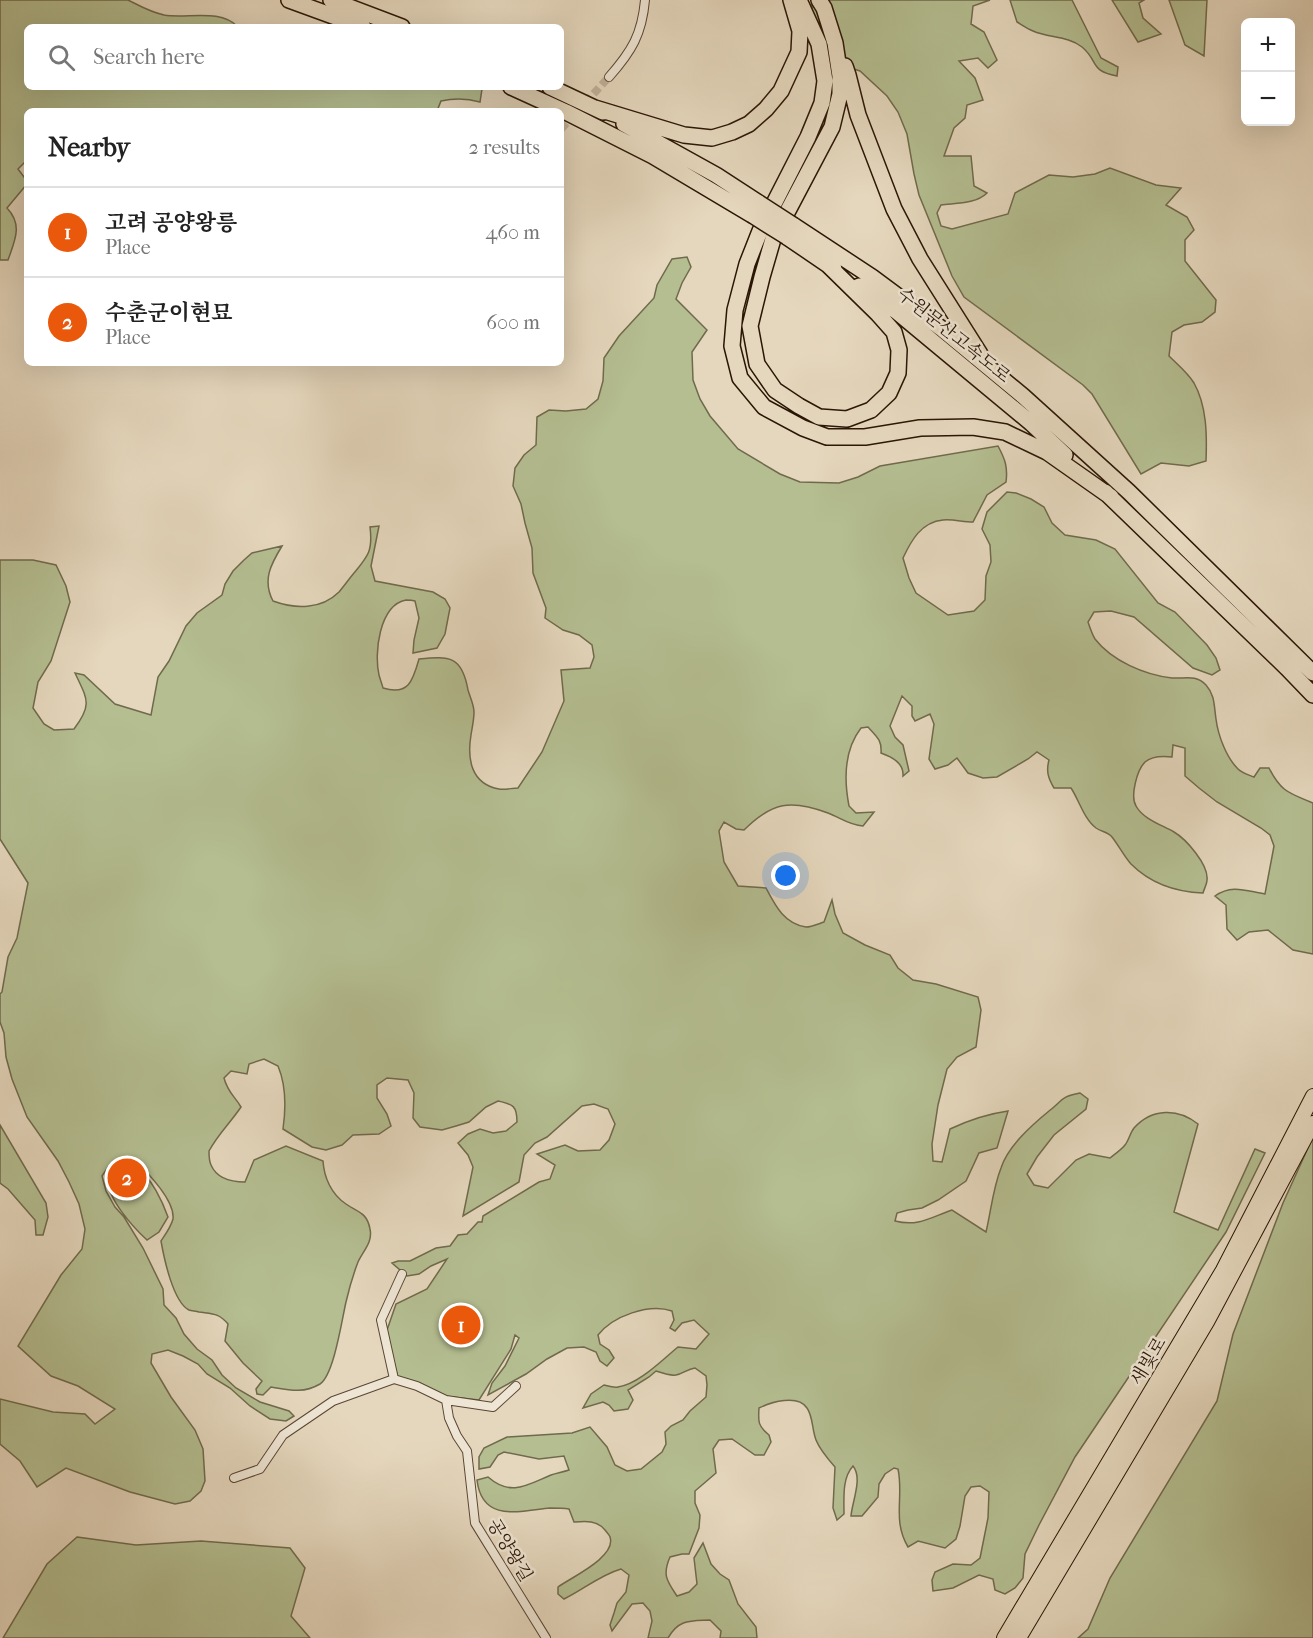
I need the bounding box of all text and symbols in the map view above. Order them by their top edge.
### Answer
map controls [1241,18,1295,126]
button: + [1241,18,1295,72]
search box [24,24,564,90]
icon: search [45,41,78,74]
text: Search here [93,44,205,70]
button: − [1241,72,1295,126]
text: Nearby [48,132,130,163]
text: 2 results [469,136,540,159]
text: 고려 공양왕릉 [105,210,237,236]
text: 1 [64,221,71,244]
text: 460 m [485,221,540,244]
text: Place [105,236,151,259]
street label: 수원문산고속도로 [893,283,1014,387]
text: 수춘군이현묘 [105,300,233,326]
text: 2 [62,311,73,334]
text: 600 m [486,311,540,334]
text: Place [105,326,151,349]
your location [771,861,800,890]
pin: 2 [108,1156,146,1200]
pin: 1 [442,1302,480,1348]
street label: 새빛로 [1126,1333,1171,1389]
street label: 공양왕길 [483,1515,536,1585]

